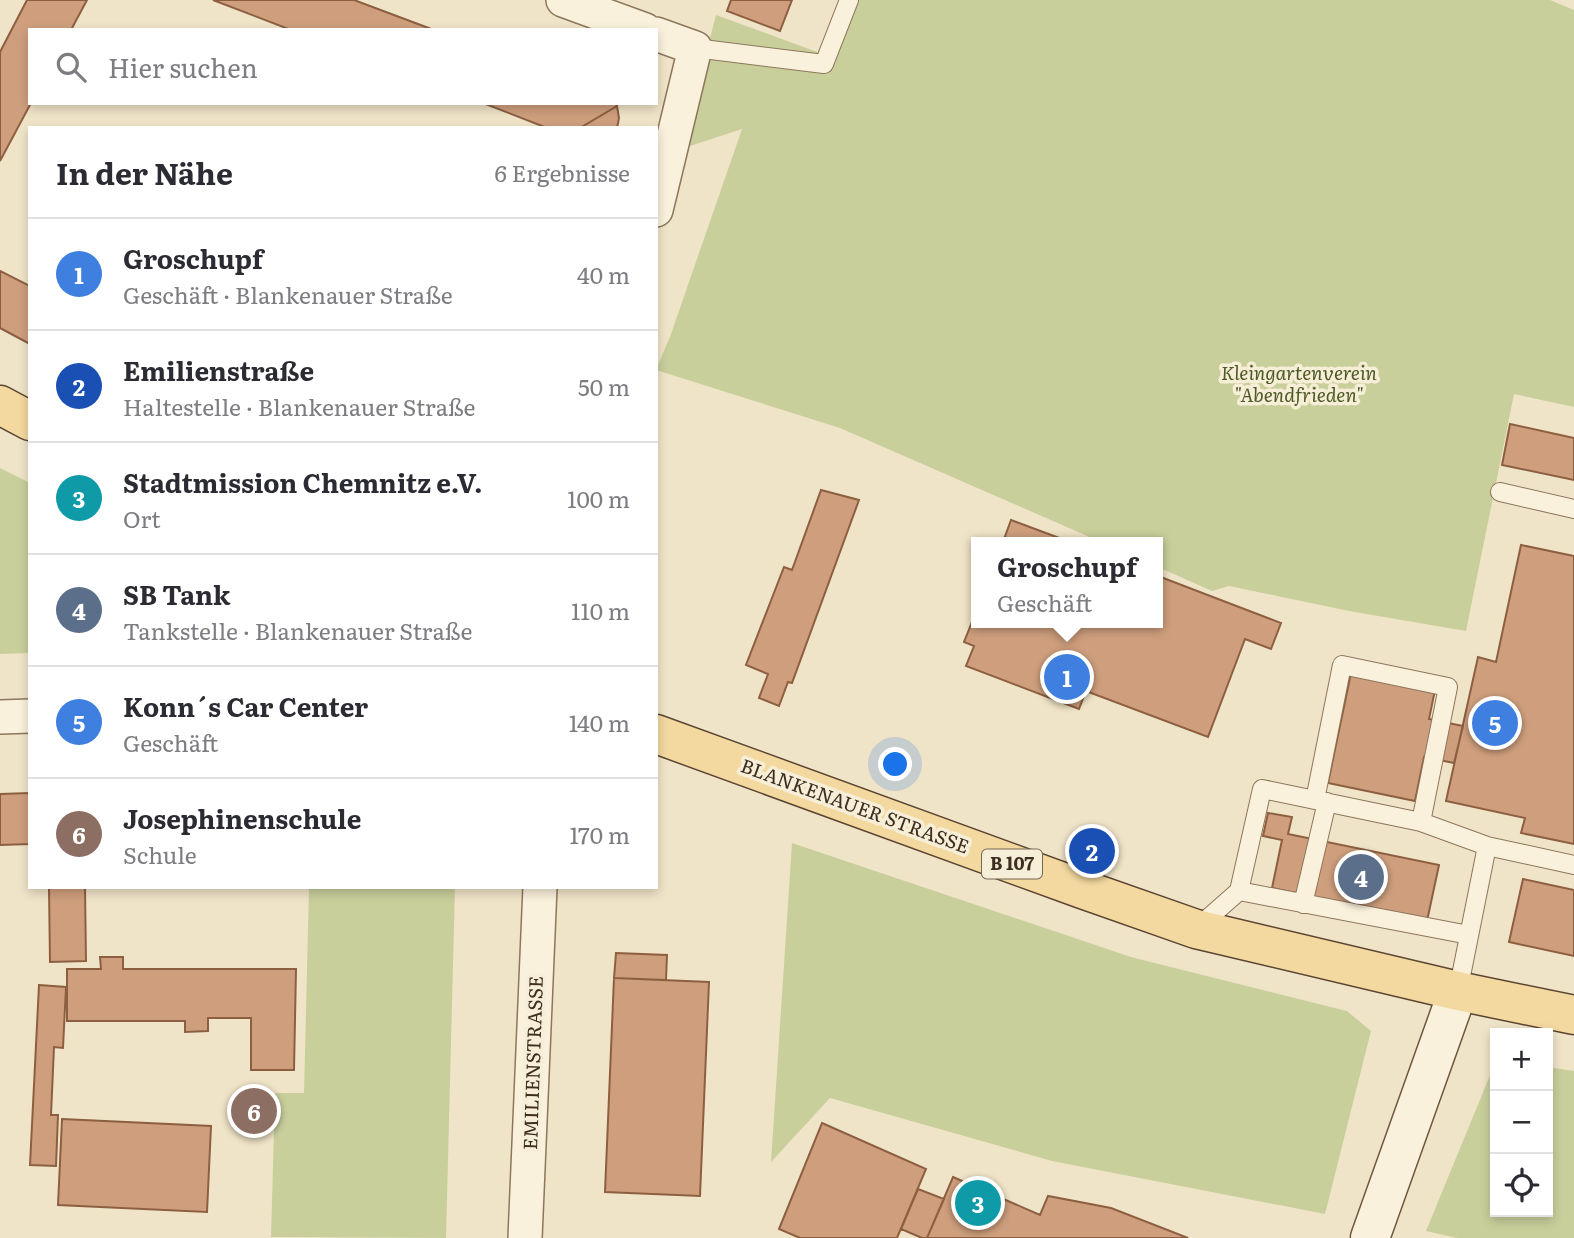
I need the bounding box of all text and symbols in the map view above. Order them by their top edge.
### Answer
search box [28,28,658,105]
text: Hier suchen [108,47,258,86]
icon: search [52,48,90,86]
text: In der Nähe [56,150,233,194]
text: 6 Ergebnisse [495,155,630,189]
text: Groschupf [123,238,263,277]
text: 1 [74,257,84,291]
text: 40 m [577,257,630,291]
text: Geschäft · Blankenauer Straße [123,277,453,311]
text: Emilienstraße [123,350,314,389]
park label: Kleingartenverein "Abendfrieden" [1221,358,1378,408]
text: 2 [73,369,85,403]
text: 50 m [578,369,630,403]
text: Haltestelle · Blankenauer Straße [123,389,476,423]
text: Stadtmission Chemnitz e.V. [123,462,482,501]
text: 3 [73,481,85,515]
text: 100 m [567,481,630,515]
text: Ort [123,501,161,535]
popup [971,537,1163,628]
text: Groschupf [997,546,1137,585]
text: SB Tank [123,574,231,613]
text: Geschäft [997,585,1092,619]
text: 4 [72,593,86,627]
text: 110 m [571,593,630,627]
text: Tankstelle · Blankenauer Straße [123,613,472,647]
pin: 1 [1044,651,1090,703]
text: Konn´s Car Center [123,686,368,725]
pin: 5 [1472,697,1518,749]
text: 5 [73,705,85,739]
text: 140 m [569,705,630,739]
text: Geschäft [123,725,218,759]
your location [878,747,912,781]
street label: BLANKENAUER STRASSE [737,751,973,859]
text: Josephinenschule [123,798,361,837]
text: 6 [72,817,86,851]
text: 170 m [569,817,630,851]
pin: 2 [1069,825,1115,877]
text: Schule [123,837,197,871]
road number: B 107 [982,850,1042,878]
pin: 4 [1338,851,1384,903]
street label: EMILIENSTRASSE [515,975,549,1151]
map controls [1490,1028,1553,1217]
button: + [1490,1028,1553,1091]
pin: 6 [231,1085,277,1137]
button: − [1490,1091,1553,1154]
button: locate [1490,1154,1553,1217]
pin: 3 [955,1177,1001,1229]

